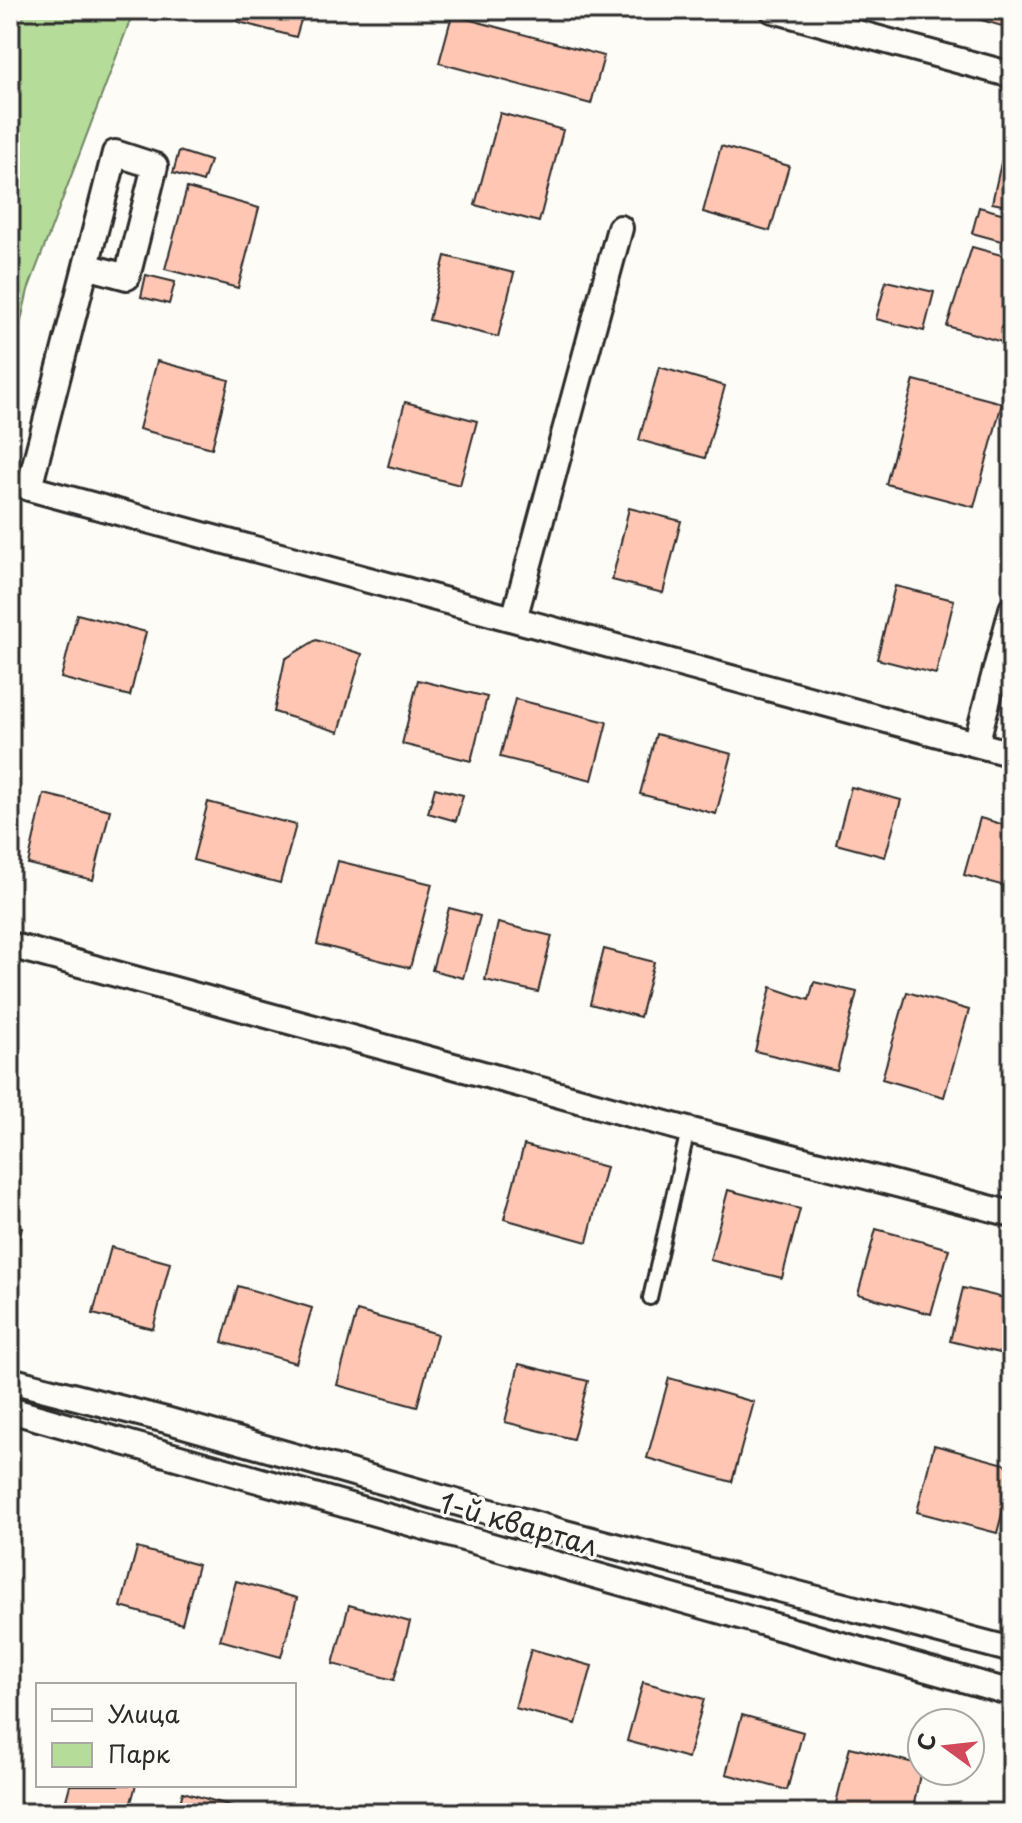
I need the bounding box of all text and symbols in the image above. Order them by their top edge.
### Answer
street label: 1-й квартал [435,1480,603,1566]
legend [36,1683,296,1787]
text: Улица [108,1695,180,1731]
north arrow [906,1707,986,1787]
text: С [907,1729,943,1754]
text: Парк [108,1735,171,1771]

